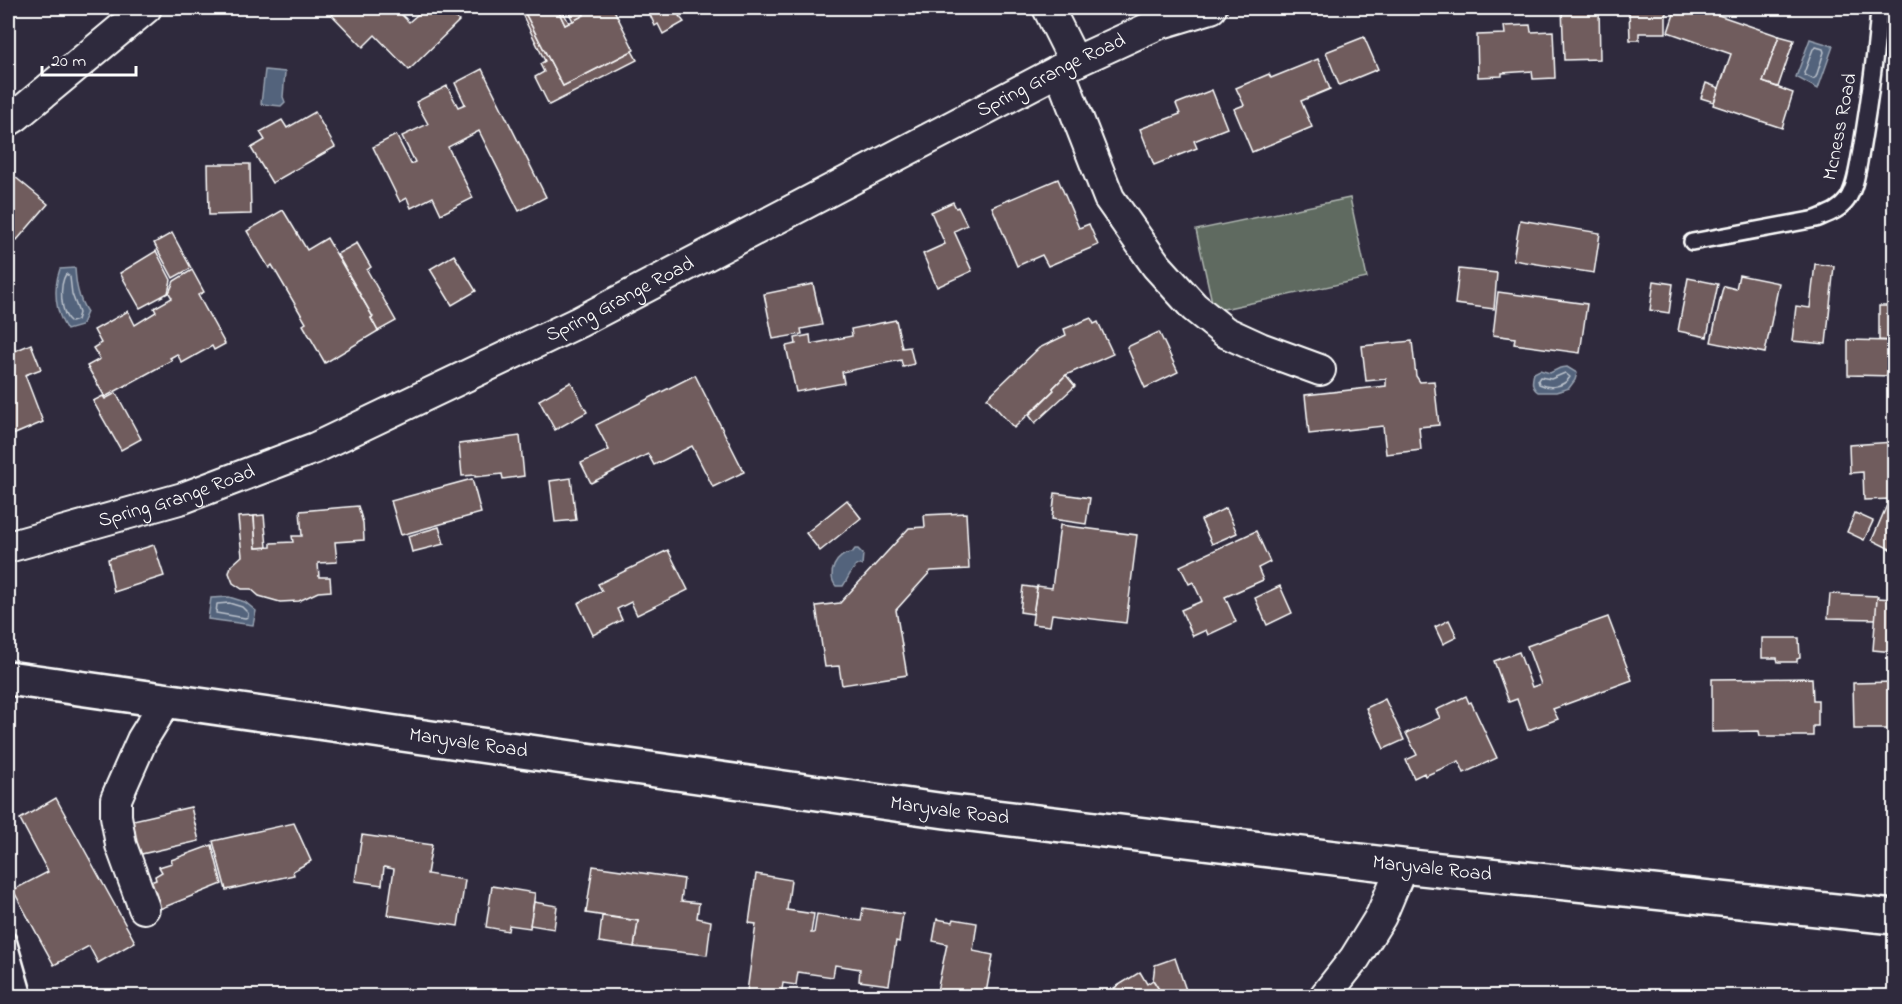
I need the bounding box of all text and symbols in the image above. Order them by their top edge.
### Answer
street label: Spring Grange Road [972,26,1130,125]
scale bar [42,39,136,77]
text: 20 m [51,49,86,75]
street label: Mcness Road [1816,71,1866,183]
street label: Spring Grange Road [541,250,699,350]
street label: Spring Grange Road [95,458,259,536]
street label: Maryvale Road [407,721,530,766]
street label: Maryvale Road [888,789,1011,833]
street label: Maryvale Road [1371,848,1493,890]

